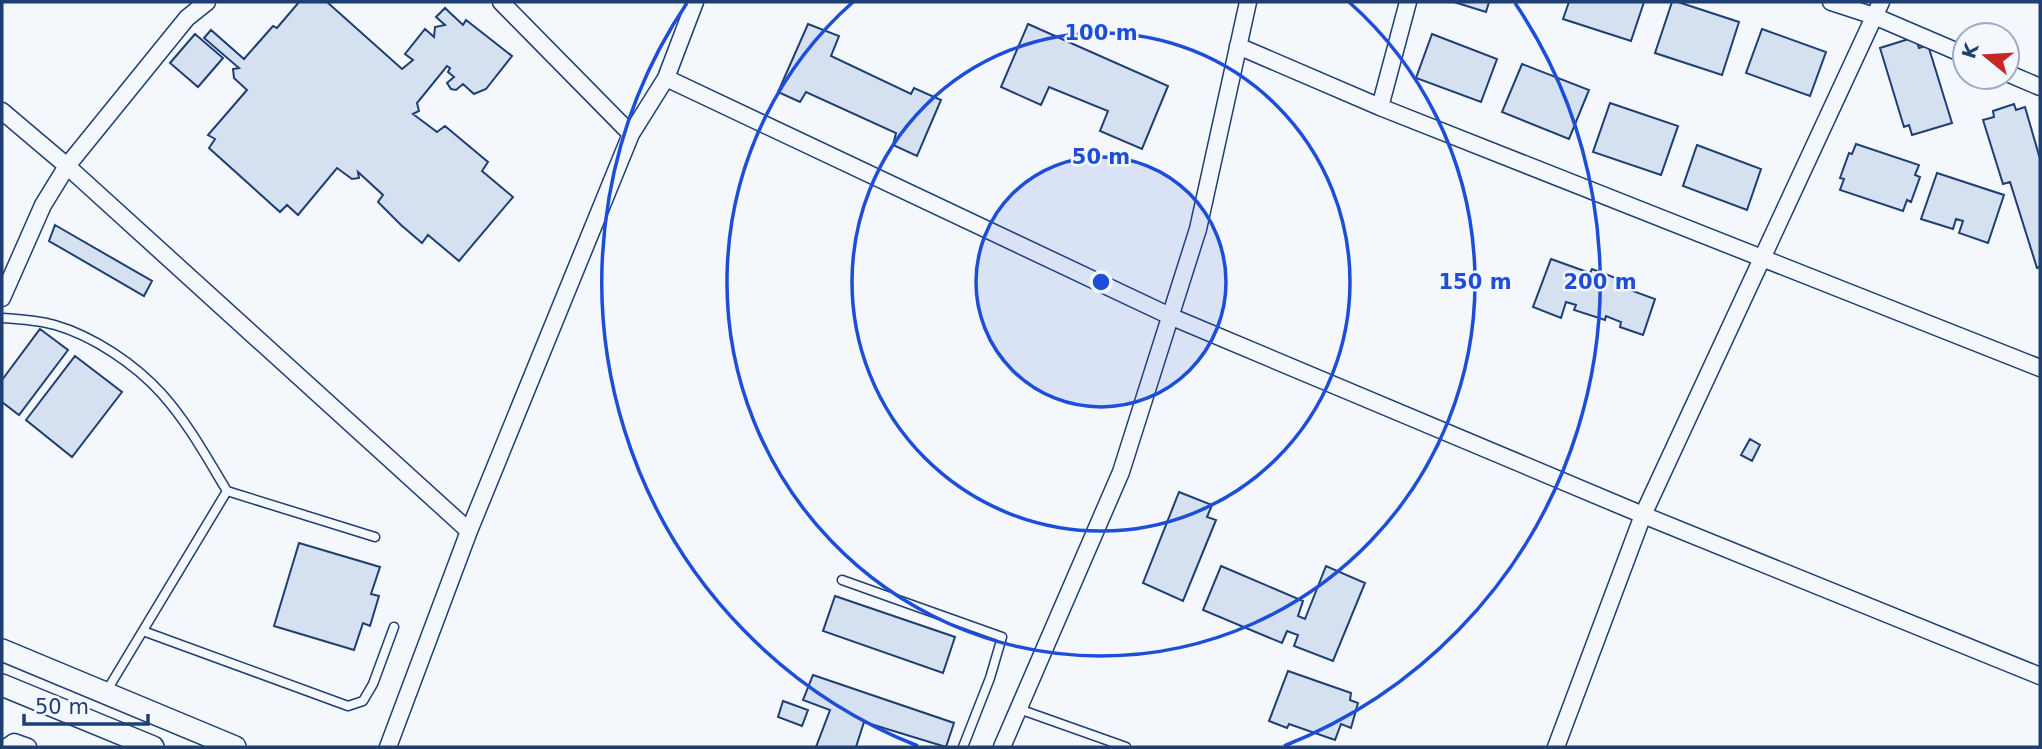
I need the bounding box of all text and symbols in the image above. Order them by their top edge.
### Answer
text: 100 m [1064,21,1138,45]
north arrow [1951,21,2021,91]
text: K [1957,39,1983,61]
text: 50 m [1072,145,1130,169]
centre of rings [1089,270,1113,294]
text: 150 m [1438,270,1512,294]
text: 200 m [1563,270,1637,294]
scale bar [24,682,149,726]
text: 50 m [35,695,89,719]

